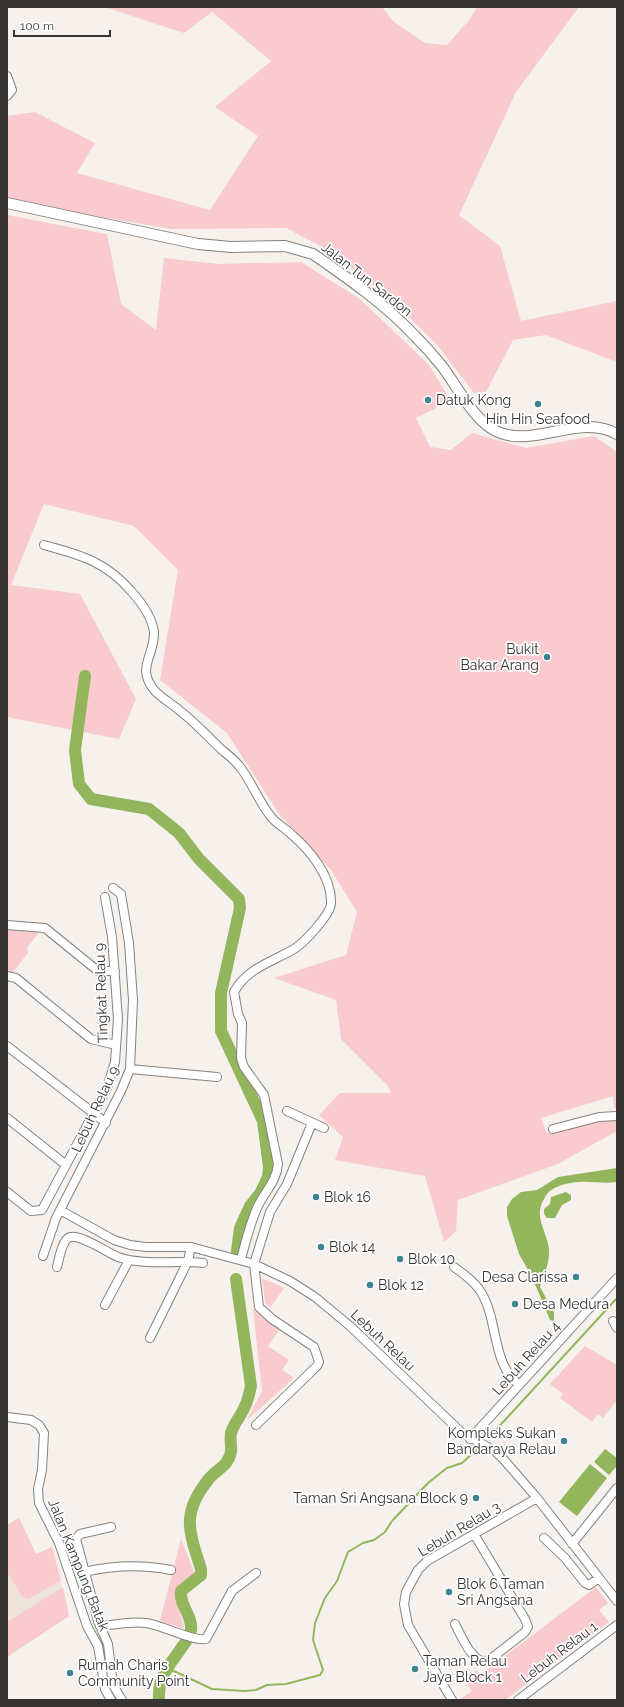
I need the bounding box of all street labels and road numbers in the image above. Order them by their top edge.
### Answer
street label: Jalan Tun Sardon [319,239,415,319]
street label: Tingkat Relau 9 [91,943,111,1043]
street label: Lebuh Relau 9 [68,1063,122,1155]
street label: Lebuh Relau [348,1306,418,1374]
street label: Lebuh Relau 4 [489,1318,563,1398]
street label: Jalan Kampung Batak [45,1497,113,1634]
street label: Lebuh Relau 3 [415,1498,503,1560]
street label: Lebuh Relau 1 [518,1618,600,1686]

